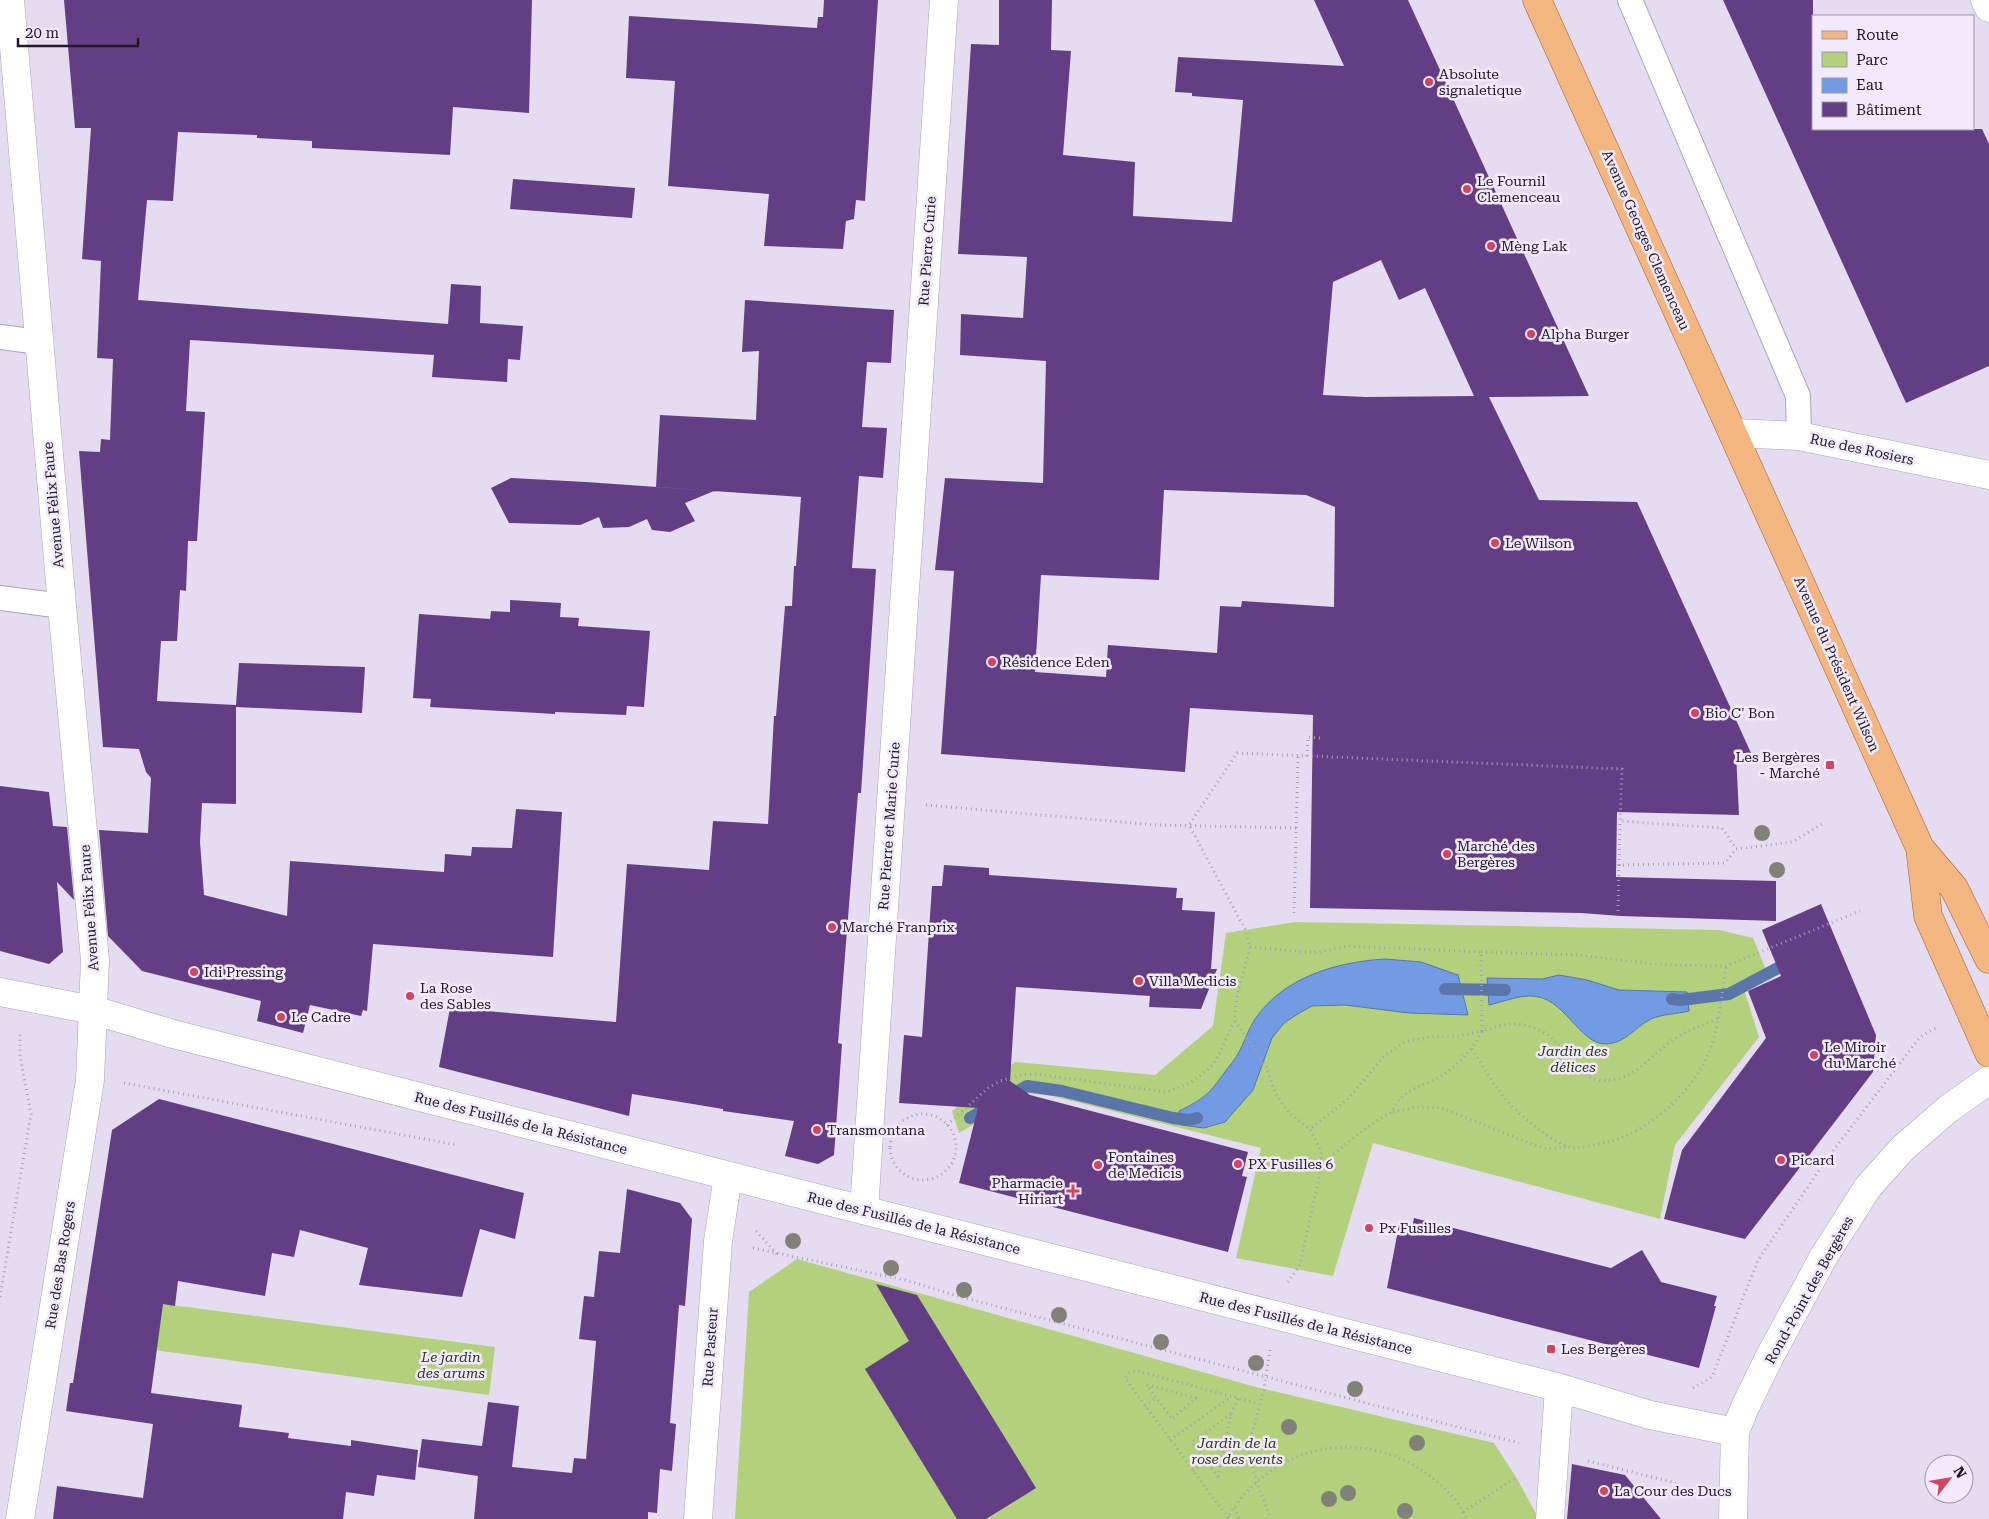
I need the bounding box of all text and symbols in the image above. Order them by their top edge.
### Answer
scale bar [18,15,138,47]
legend [1812,15,1974,130]
text: 20 m [25,24,60,42]
text: Route [1856,26,1898,44]
text: Parc [1856,51,1888,69]
place label: Absolute signaletique [1439,66,1522,98]
marker: Absolute signaletique [1423,76,1435,88]
text: Eau [1856,76,1884,94]
text: Bâtiment [1856,101,1922,119]
street label: Avenue Georges Clemenceau [1599,147,1693,333]
place label: Le Fournil Clemenceau [1477,173,1560,205]
marker: Le Fournil Clemenceau [1461,183,1473,195]
street label: Rue Pierre Curie [915,195,939,306]
place label: Mèng Lak [1501,238,1568,254]
marker: Mèng Lak [1485,240,1497,252]
place label: Alpha Burger [1541,326,1629,342]
marker: Alpha Burger [1525,328,1537,340]
street label: Rue des Rosiers [1809,430,1916,468]
street label: Avenue Félix Faure [39,441,66,569]
place label: Le Wilson [1505,535,1572,551]
marker: Le Wilson [1489,537,1501,549]
street label: Avenue du Président Wilson [1791,574,1883,754]
place label: Résidence Eden [1002,654,1110,670]
marker: Résidence Eden [986,656,998,668]
place label: Bio C' Bon [1705,705,1775,721]
marker: Bio C' Bon [1689,707,1701,719]
street label: Rue Pierre et Marie Curie [875,741,903,911]
place label: Les Bergères - Marché [1735,749,1820,781]
marker: Les Bergères - Marché [1824,759,1836,771]
place label: Marché des Bergères [1457,838,1535,870]
street label: Avenue Félix Faure [77,844,101,972]
marker: Marché des Bergères [1441,848,1453,860]
place label: Marché Franprix [842,919,955,935]
marker: Marché Franprix [826,921,838,933]
place label: Idi Pressing [204,964,283,980]
marker: Idi Pressing [188,966,200,978]
place label: Villa Medicis [1149,973,1237,989]
marker: Villa Medicis [1133,975,1145,987]
place label: La Rose des Sables [420,980,491,1012]
marker: La Rose des Sables [404,990,416,1002]
place label: Le Cadre [291,1009,351,1025]
marker: Le Cadre [275,1011,287,1023]
place label: Le Miroir du Marché [1824,1039,1897,1071]
park label: Jardin des délices [1537,1043,1608,1075]
marker: Le Miroir du Marché [1808,1049,1820,1061]
street label: Rue des Fusillés de la Résistance [413,1089,630,1157]
place label: Transmontana [827,1122,925,1138]
marker: Transmontana [811,1124,823,1136]
place label: Fontaines de Medicis [1108,1149,1182,1181]
place label: Picard [1791,1152,1835,1168]
marker: Picard [1775,1154,1787,1166]
place label: PX Fusilles 6 [1248,1156,1333,1172]
marker: PX Fusilles 6 [1232,1158,1244,1170]
marker: Fontaines de Medicis [1092,1159,1104,1171]
place label: Pharmacie Hiriart [992,1175,1063,1207]
marker: Pharmacie Hiriart [1067,1185,1079,1197]
street label: Rue des Fusillés de la Résistance [806,1189,1023,1257]
street label: Rue des Bas Rogers [42,1200,78,1330]
street label: Rond-Point des Bergères [1762,1213,1857,1367]
place label: Px Fusilles [1379,1220,1451,1236]
marker: Px Fusilles [1363,1222,1375,1234]
street label: Rue des Fusillés de la Résistance [1198,1289,1415,1357]
street label: Rue Pasteur [699,1307,721,1387]
place label: Les Bergères [1561,1341,1646,1357]
marker: Les Bergères [1545,1343,1557,1355]
park label: Le jardin des arums [417,1349,485,1381]
park label: Jardin de la rose des vents [1191,1435,1283,1467]
north arrow [1924,1454,1974,1504]
text: N [1951,1464,1970,1481]
place label: La Cour des Ducs [1614,1483,1732,1499]
marker: La Cour des Ducs [1598,1485,1610,1497]

